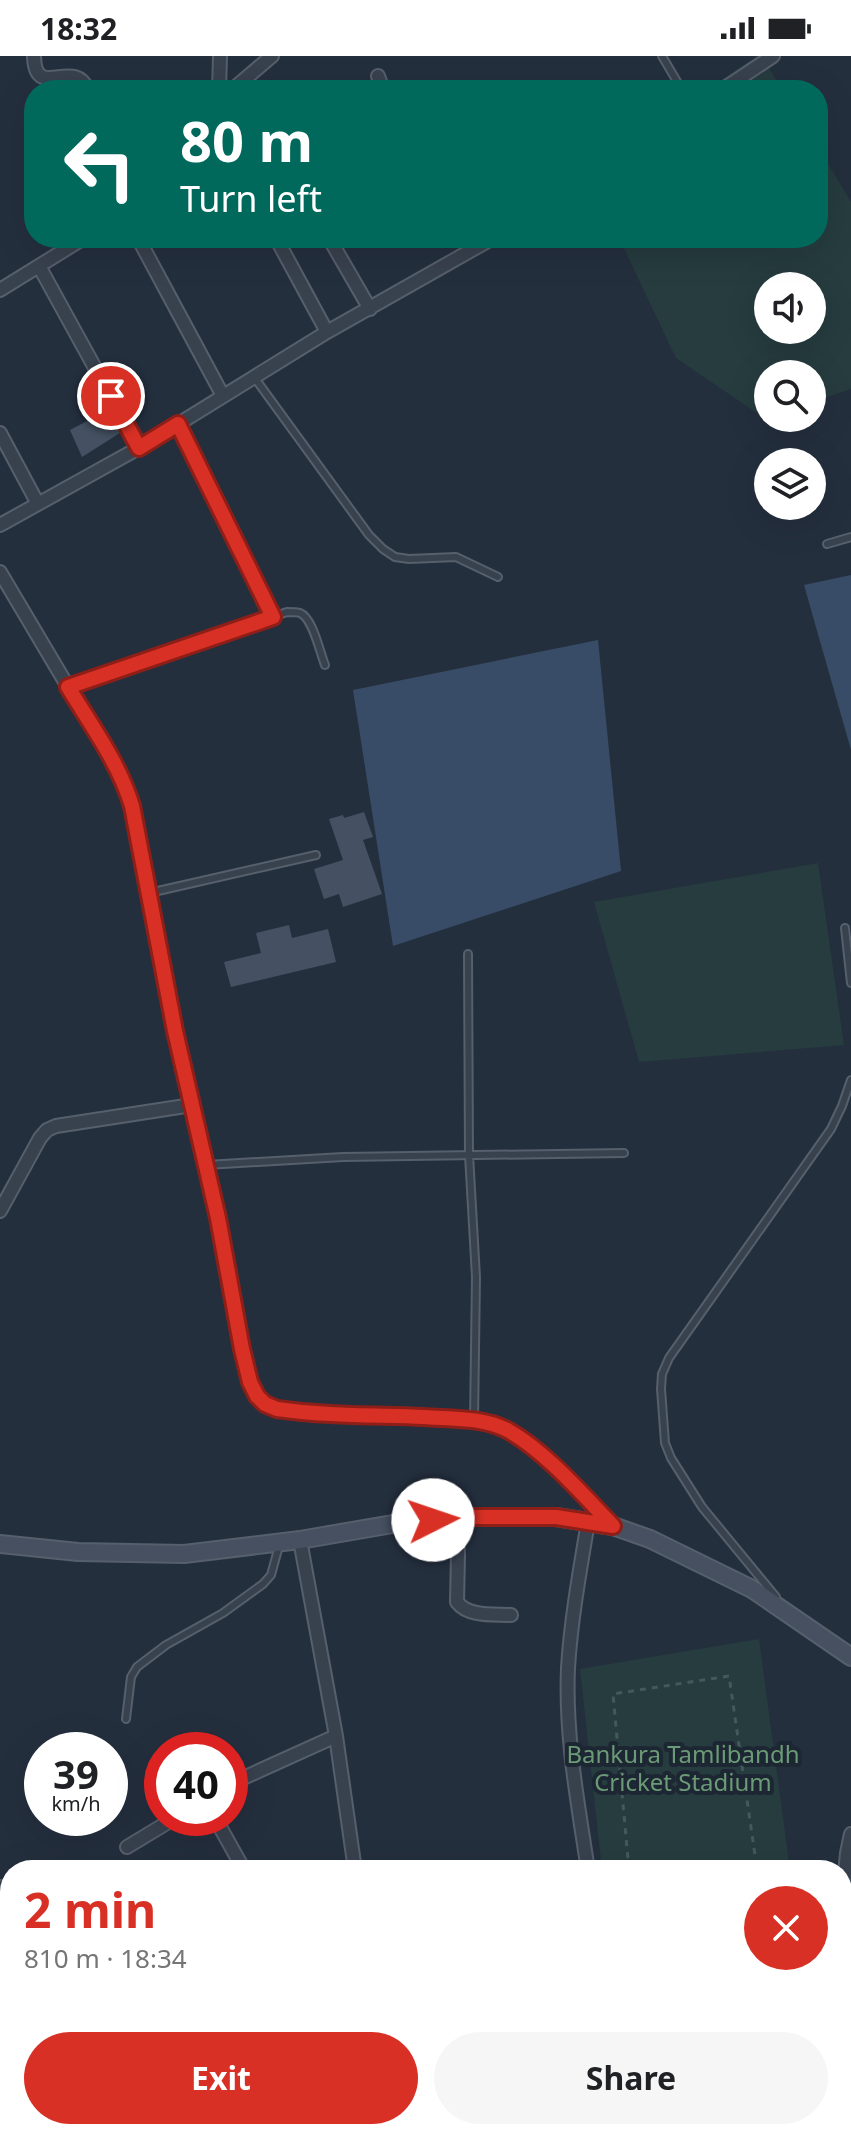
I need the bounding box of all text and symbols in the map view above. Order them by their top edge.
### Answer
text: 18:32 [40,8,117,49]
text: 80 m [180,102,313,178]
icon: left [48,112,152,216]
text: Turn left [180,174,322,223]
map controls [754,272,826,520]
button: sound [754,272,826,344]
button: search [754,360,826,432]
pin [77,362,145,430]
icon: arrive [89,374,133,418]
button: layers [754,448,826,520]
position arrow [391,1478,475,1562]
speed limit sign: 40 [144,1732,248,1836]
park label: Bankura Tamlibandh Cricket Stadium [566,1737,800,1798]
text: 39 [53,1746,99,1801]
text: km/h [51,1790,101,1817]
text: 2 min [24,1877,156,1942]
button: close [744,1886,828,1970]
text: 810 m · 18:34 [24,1940,187,1976]
button: Exit [24,2032,418,2124]
button: Share [434,2032,828,2124]

